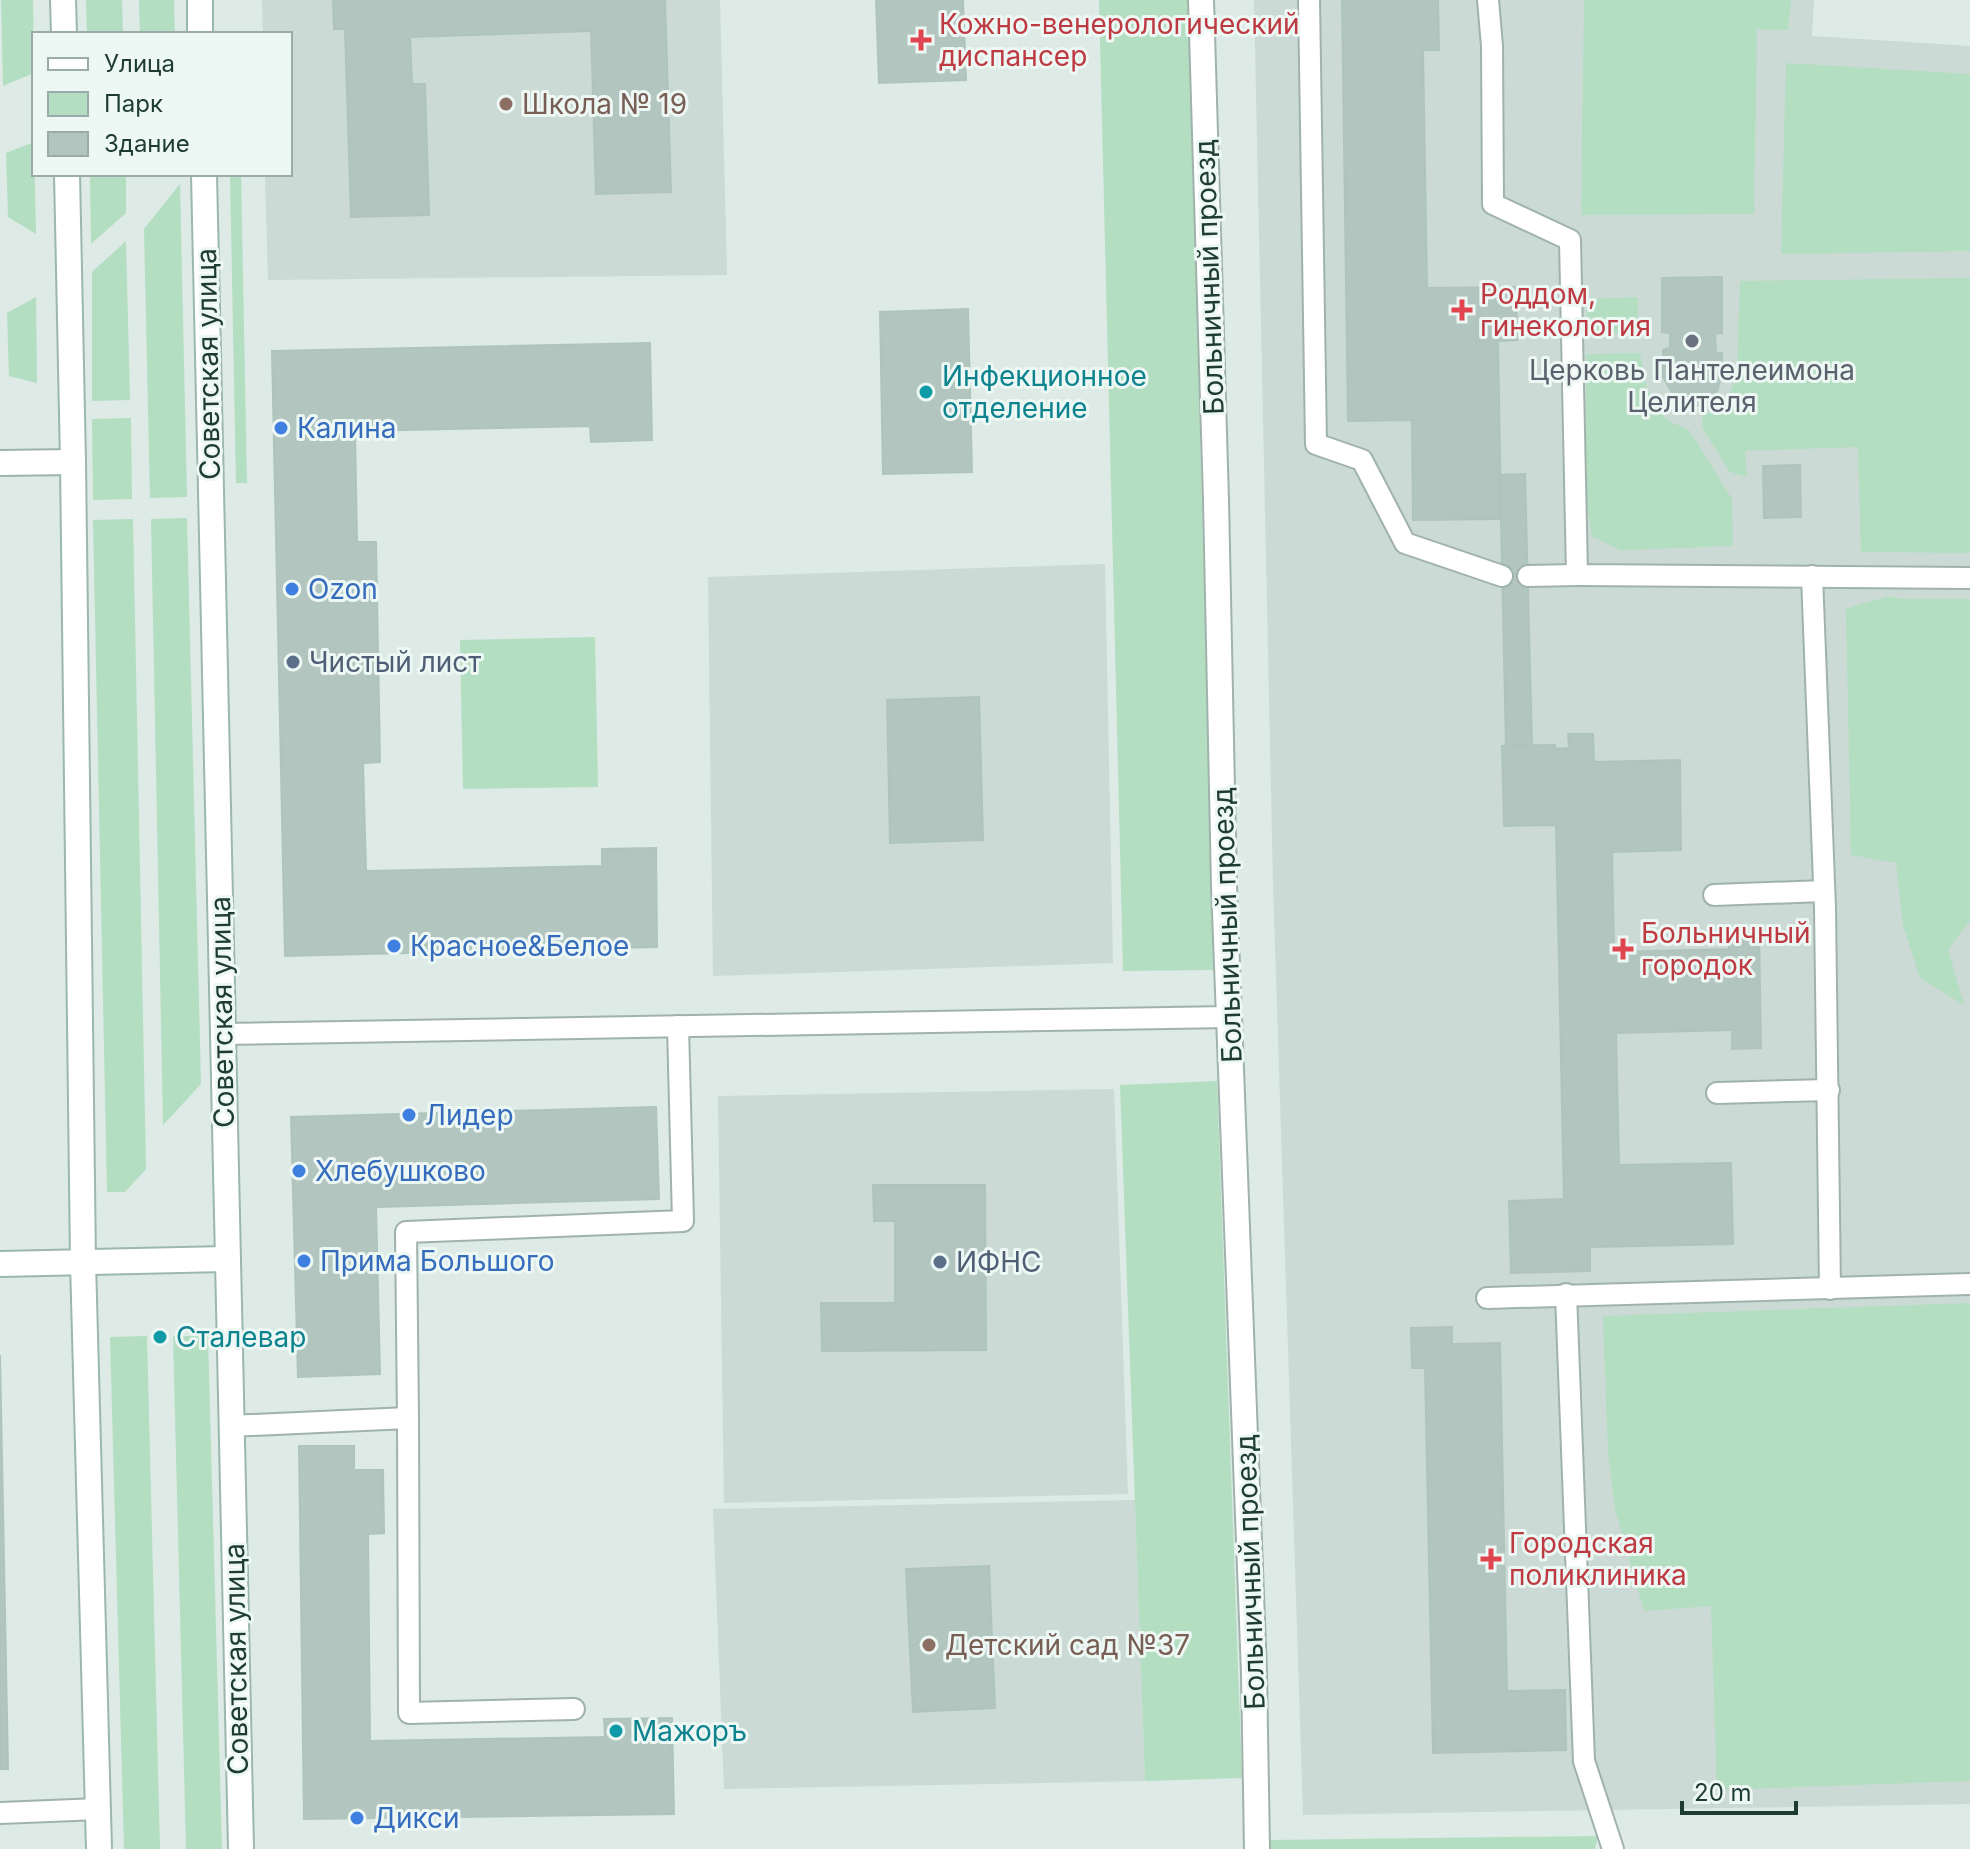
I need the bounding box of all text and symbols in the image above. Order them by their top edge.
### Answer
place label: Кожно-венерологический диспансер [939,7,1300,73]
marker: Кожно-венерологический диспансер [910,29,932,51]
legend [32,32,292,176]
text: Улица [104,49,175,78]
place label: Школа № 19 [522,87,687,121]
text: Парк [104,89,163,118]
marker: Школа № 19 [497,95,515,113]
text: Здание [104,129,190,158]
street label: Больничный проезд [1187,139,1231,415]
street label: Советская улица [189,248,227,480]
place label: Роддом, гинекология [1480,277,1651,343]
marker: Роддом, гинекология [1451,299,1473,321]
marker: Церковь Пантелеимона Целителя [1683,332,1701,350]
place label: Церковь Пантелеимона Целителя [1529,353,1855,419]
place label: Инфекционное отделение [942,359,1147,425]
marker: Инфекционное отделение [917,383,935,401]
place label: Калина [297,411,396,445]
marker: Калина [272,419,290,437]
place label: Ozon [308,572,378,606]
marker: Ozon [283,580,301,598]
place label: Чистый лист [309,645,481,679]
marker: Чистый лист [284,653,302,671]
street label: Больничный проезд [1205,787,1249,1063]
street label: Советская улица [203,896,241,1128]
place label: Больничный городок [1641,916,1811,982]
place label: Красное&Белое [410,929,629,963]
marker: Красное&Белое [385,937,403,955]
marker: Больничный городок [1612,938,1634,960]
place label: Лидер [425,1098,514,1132]
marker: Лидер [400,1106,418,1124]
place label: Хлебушково [315,1154,486,1188]
marker: Хлебушково [290,1162,308,1180]
place label: Прима Большого [320,1244,555,1278]
place label: ИФНС [956,1245,1042,1279]
marker: Прима Большого [295,1252,313,1270]
marker: ИФНС [931,1253,949,1271]
place label: Сталевар [176,1320,306,1354]
marker: Сталевар [151,1328,169,1346]
street label: Больничный проезд [1228,1434,1272,1710]
place label: Городская поликлиника [1509,1526,1687,1592]
street label: Советская улица [217,1543,255,1775]
marker: Городская поликлиника [1480,1548,1502,1570]
place label: Детский сад №37 [945,1628,1190,1662]
marker: Детский сад №37 [920,1636,938,1654]
place label: Мажоръ [632,1714,747,1748]
marker: Мажоръ [607,1722,625,1740]
scale bar [1682,1765,1796,1815]
text: 20 m [1694,1778,1752,1807]
place label: Дикси [373,1801,460,1835]
marker: Дикси [348,1809,366,1827]

